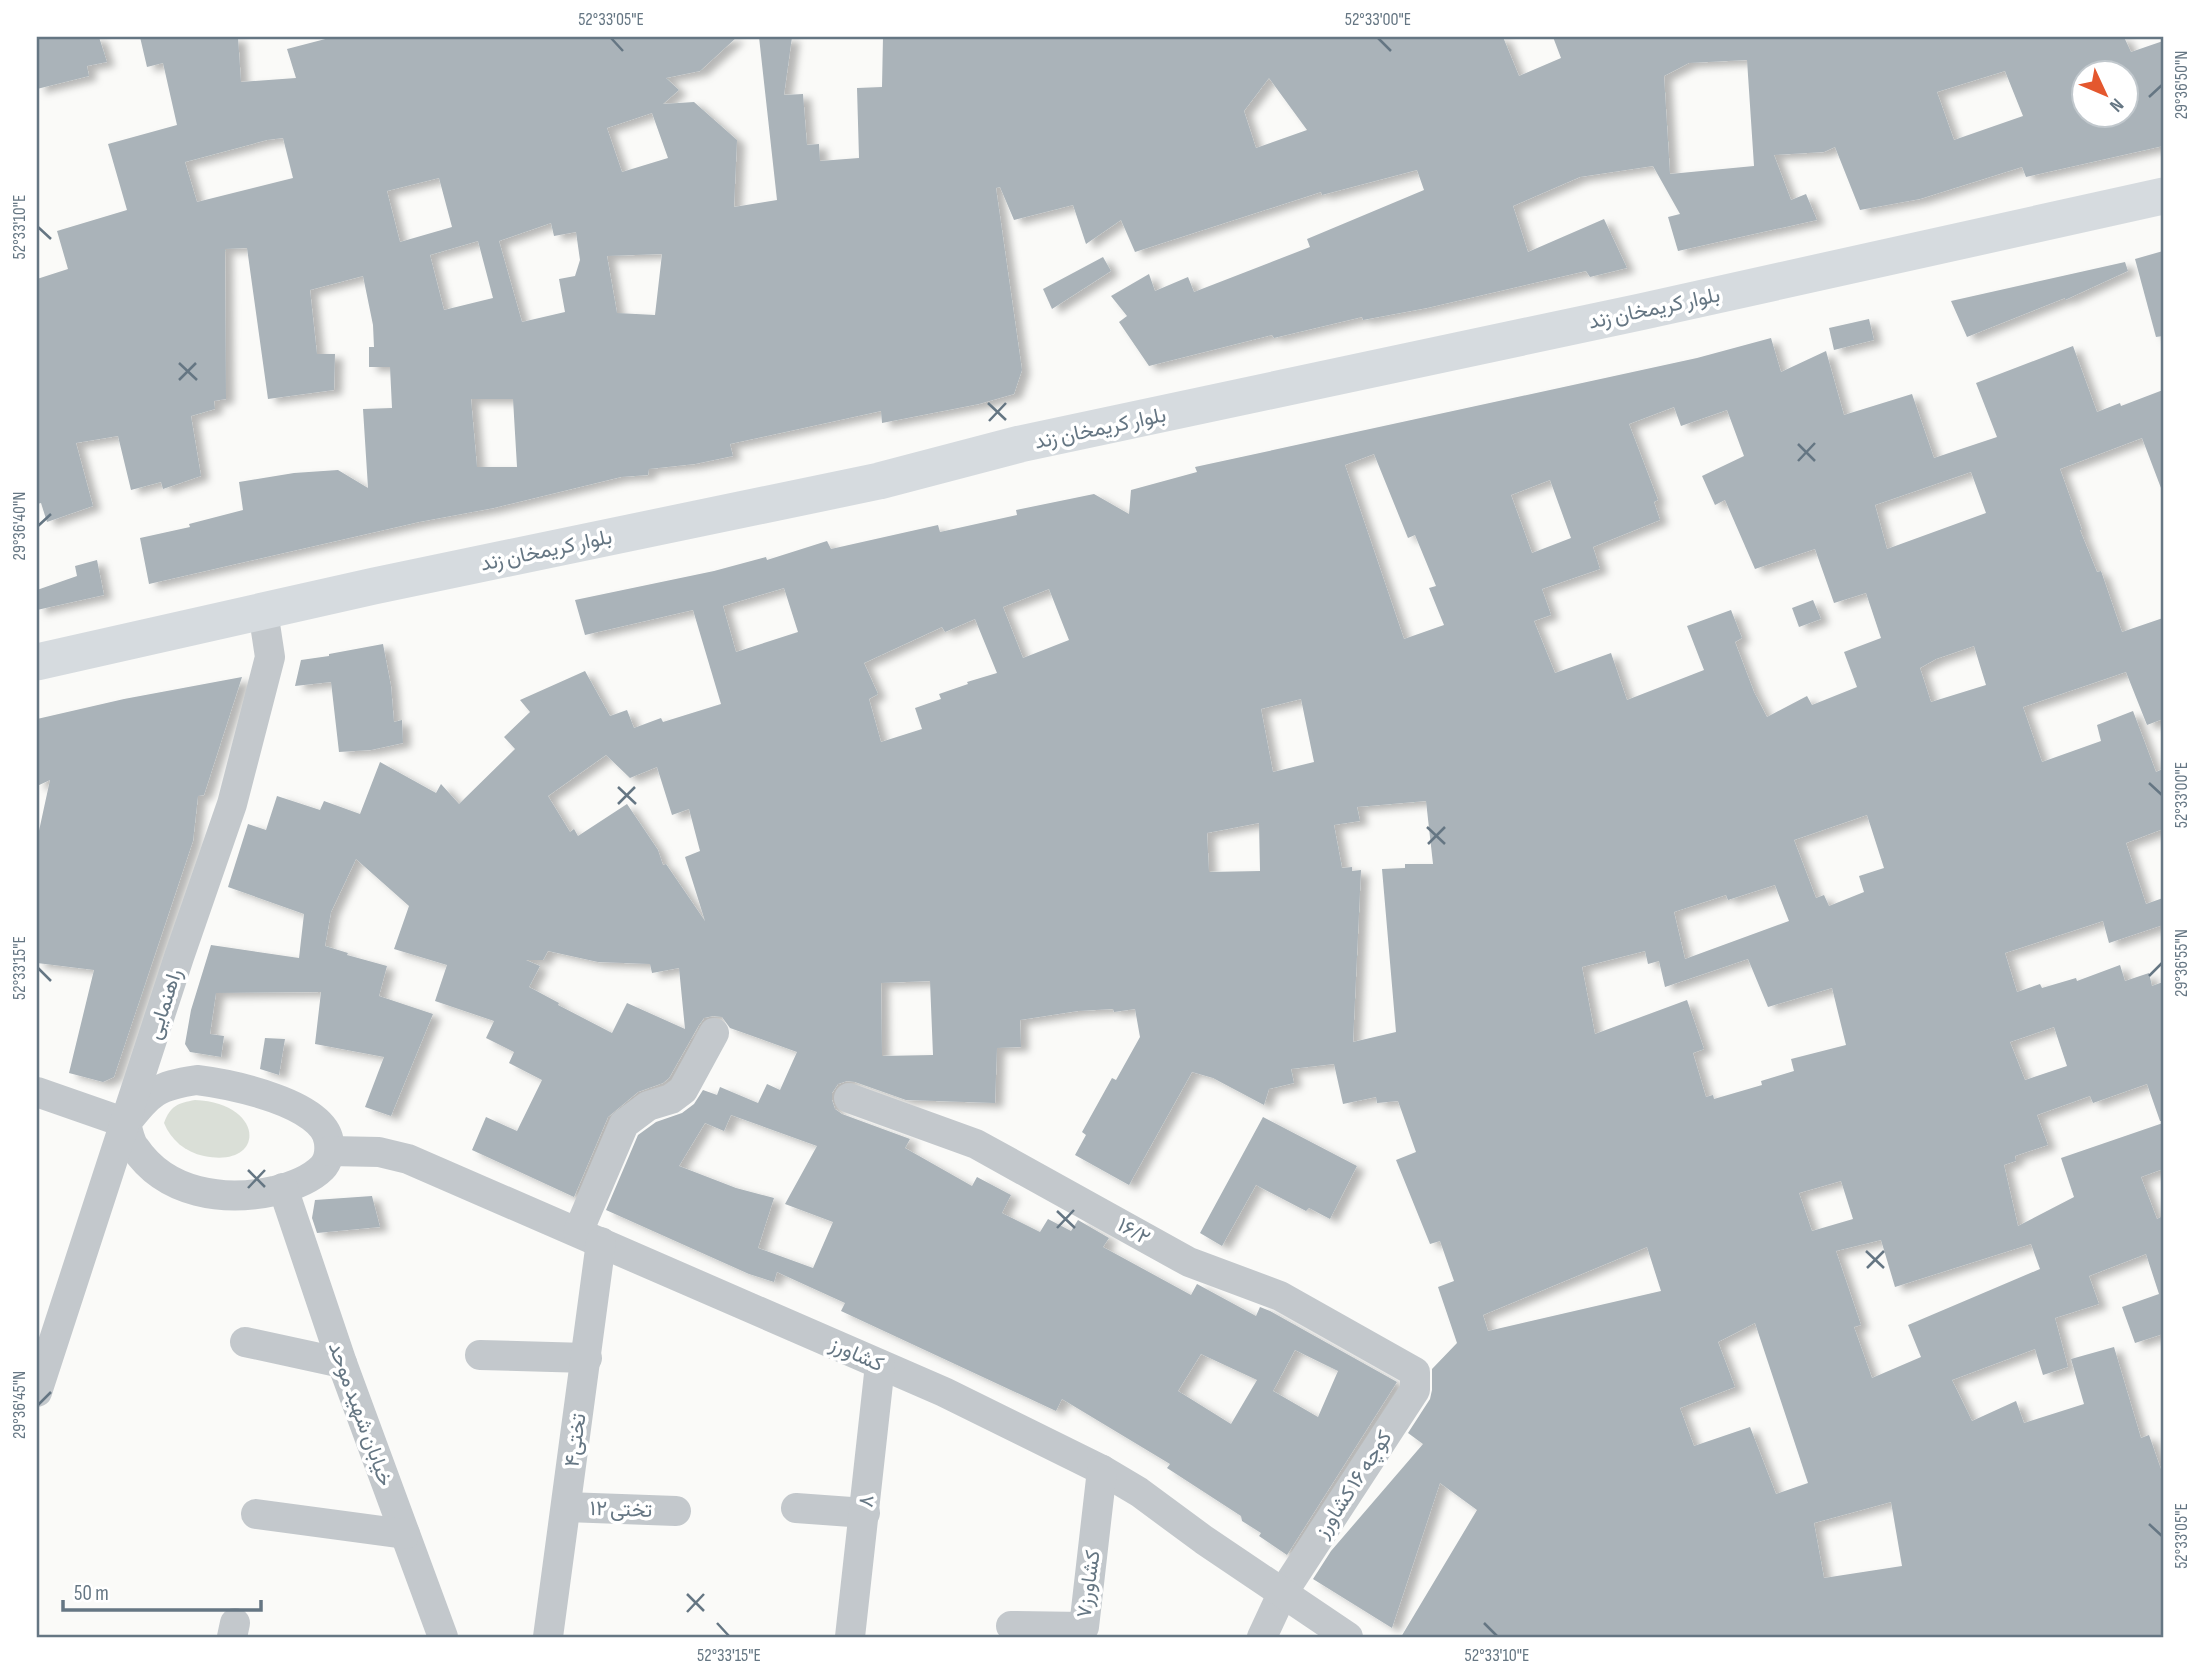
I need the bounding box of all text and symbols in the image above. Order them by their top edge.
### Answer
text: 52°33'05"E [578,9,644,30]
text: 52°33'00"E [1345,9,1411,30]
text: 29°36'50"N [2171,51,2192,119]
north arrow [2070,60,2140,130]
text: N [2104,93,2128,116]
text: 52°33'10"E [9,195,30,259]
street label: بلوار کریمخان زند [1586,282,1722,335]
street label: بلوار کریمخان زند [1032,402,1168,455]
text: 29°36'40"N [9,492,30,560]
street label: بلوار کریمخان زند [478,524,614,577]
text: 52°33'00"E [2171,762,2192,828]
text: 29°36'55"N [2171,929,2192,997]
text: 52°33'15"E [9,936,30,1000]
street label: راهنمایی [141,966,188,1043]
street label: ۱۶/۲ [1113,1212,1154,1250]
street label: کشاورز [825,1331,887,1377]
street label: خیابان شهید موحد [323,1339,398,1490]
text: 29°36'45"N [9,1371,30,1439]
street label: تختی۴ [559,1412,592,1469]
street label: کوچه ۱۶ کشاورز [1309,1426,1398,1544]
street label: ۸ [853,1494,880,1509]
street label: ۱۲ تختی [589,1496,653,1523]
text: 52°33'05"E [2171,1503,2192,1569]
street label: ۷کشاورز [1071,1549,1106,1620]
scale bar [63,1569,261,1613]
text: 50 m [74,1581,109,1606]
text: 52°33'15"E [697,1645,761,1666]
text: 52°33'10"E [1465,1645,1529,1666]

